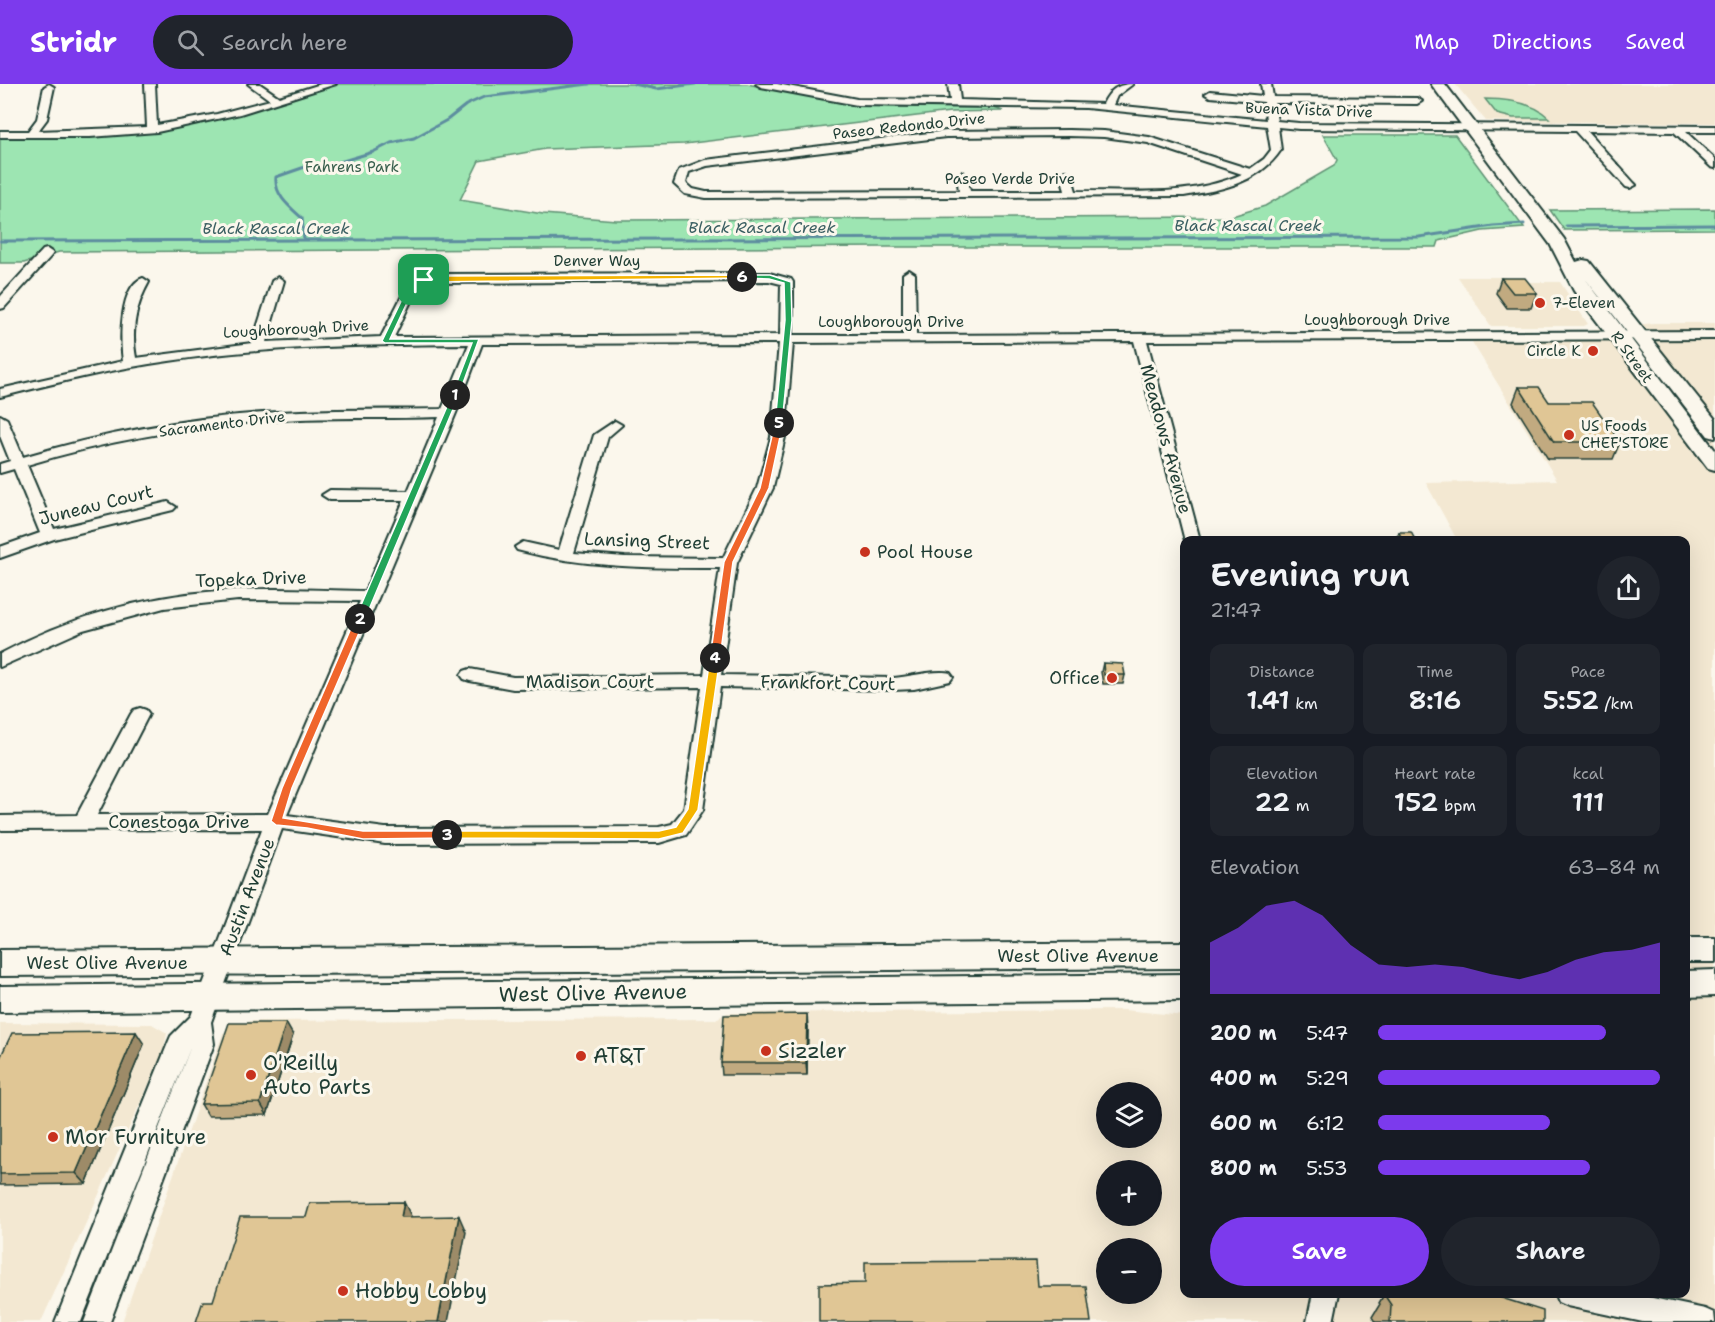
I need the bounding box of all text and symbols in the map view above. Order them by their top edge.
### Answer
search box [153,15,573,69]
text: Stridr [30,23,117,61]
icon: search [174,26,207,59]
text: Search here [222,28,348,57]
text: Map [1414,28,1459,56]
text: Directions [1492,28,1592,56]
text: Saved [1625,28,1685,56]
street label: Buena Vista Drive [1245,98,1373,122]
street label: Paseo Redondo Drive [832,108,986,144]
park label: Fahrens Park [305,157,399,177]
street label: Paseo Verde Drive [945,169,1075,189]
water label: Black Rascal Creek [1174,215,1322,236]
water label: Black Rascal Creek [688,217,836,238]
water label: Black Rascal Creek [202,218,350,239]
street label: Denver Way [554,251,640,271]
pin [398,254,449,305]
pin: 6 [727,262,757,292]
icon: arrive [407,263,440,296]
text: 6 [736,266,748,287]
place label: 7-Eleven [1552,293,1615,313]
marker: 7-Eleven [1533,296,1547,310]
street label: Loughborough Drive [1304,310,1450,330]
street label: Loughborough Drive [818,312,964,332]
street label: Loughborough Drive [222,315,370,343]
street label: R Street [1606,327,1658,387]
place label: Circle K [1527,341,1581,361]
marker: Circle K [1586,344,1600,358]
street label: Meadows Avenue [1134,361,1198,517]
pin: 1 [440,380,470,410]
text: 1 [451,384,459,405]
street label: Sacramento Drive [158,406,286,442]
pin: 5 [764,408,794,438]
text: 5 [774,412,784,433]
place label: US Foods CHEF'STORE [1581,416,1669,453]
marker: US Foods CHEF'STORE [1562,428,1576,442]
street label: Juneau Court [36,479,156,531]
street label: Lansing Street [584,527,711,555]
place label: Pool House [877,540,973,564]
marker: Pool House [858,545,872,559]
text: Evening run [1210,552,1410,597]
button: share [1597,556,1660,619]
street label: Topeka Drive [195,565,307,593]
text: 21:47 [1210,597,1262,623]
pin: 2 [345,604,375,634]
text: 2 [354,608,366,629]
pin: 4 [700,643,730,673]
text: 4 [709,647,721,668]
text: Distance [1249,661,1315,682]
text: Time [1417,661,1453,682]
text: Pace [1570,661,1606,682]
place label: Office [1049,666,1100,690]
street label: Madison Court [526,670,654,694]
street label: Frankfort Court [760,670,896,696]
marker: Office [1105,671,1119,685]
text: 1.41 [1246,682,1290,717]
text: 8:16 [1409,682,1461,717]
text: 5:52 [1543,682,1599,717]
text: km [1290,693,1318,714]
text: /km [1599,693,1633,714]
text: Elevation [1246,763,1318,784]
text: Heart rate [1394,763,1476,784]
text: kcal [1572,763,1604,784]
text: 22 [1255,784,1290,819]
text: 152 [1394,784,1438,819]
text: 111 [1571,784,1605,819]
text: m [1290,795,1310,816]
text: bpm [1438,795,1476,816]
street label: Conestoga Drive [108,810,250,834]
pin: 3 [432,820,462,850]
text: 3 [441,824,453,845]
street label: Austin Avenue [213,834,281,960]
text: Elevation [1210,854,1300,880]
text: 63–84 m [1568,854,1660,880]
street label: West Olive Avenue [997,944,1159,968]
street label: West Olive Avenue [26,951,188,975]
street label: West Olive Avenue [498,977,688,1009]
text: 200 m [1210,1020,1277,1046]
text: 5:47 [1306,1020,1348,1046]
place label: Sizzler [778,1037,847,1065]
place label: AT&T [593,1042,646,1070]
marker: Sizzler [759,1044,773,1058]
place label: O'Reilly Auto Parts [263,1049,371,1101]
marker: AT&T [574,1049,588,1063]
text: 400 m [1210,1065,1277,1091]
text: 5:29 [1306,1065,1349,1091]
marker: O'Reilly Auto Parts [244,1068,258,1082]
map controls [1096,1082,1162,1304]
button: layers [1096,1082,1162,1148]
text: 600 m [1210,1110,1277,1136]
text: 6:12 [1306,1110,1345,1136]
place label: Mor Furniture [65,1123,207,1151]
marker: Mor Furniture [46,1130,60,1144]
text: 800 m [1210,1155,1277,1181]
text: 5:53 [1306,1155,1348,1181]
button: + [1096,1160,1162,1226]
button: Save [1210,1217,1429,1286]
button: Share [1441,1217,1660,1286]
button: − [1096,1238,1162,1304]
place label: Hobby Lobby [355,1277,487,1305]
marker: Hobby Lobby [336,1284,350,1298]

